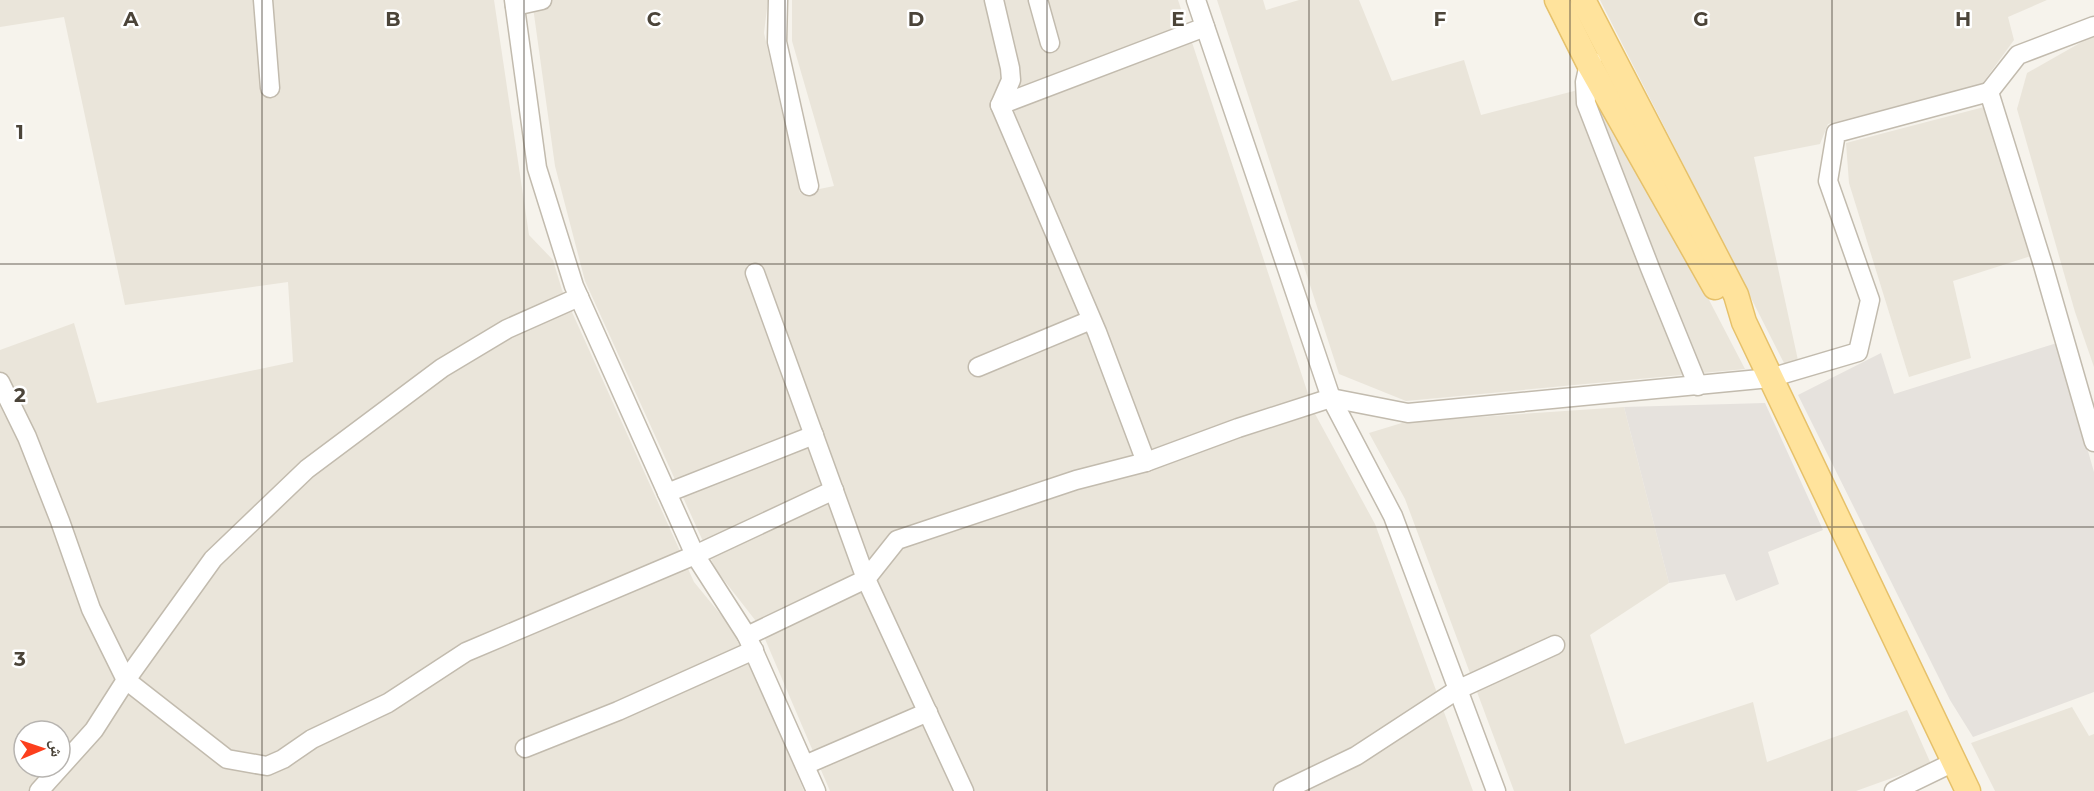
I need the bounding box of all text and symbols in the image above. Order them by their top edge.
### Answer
text: A [122,7,139,31]
text: B [385,7,401,31]
text: C [647,7,662,31]
text: D [908,7,924,31]
text: E [1171,7,1185,31]
text: F [1434,7,1447,31]
text: G [1693,7,1709,31]
text: H [1955,7,1971,31]
text: 1 [16,120,24,144]
text: 2 [14,383,26,407]
text: 3 [13,647,26,671]
north arrow [12,719,72,779]
text: ش [47,740,66,757]

